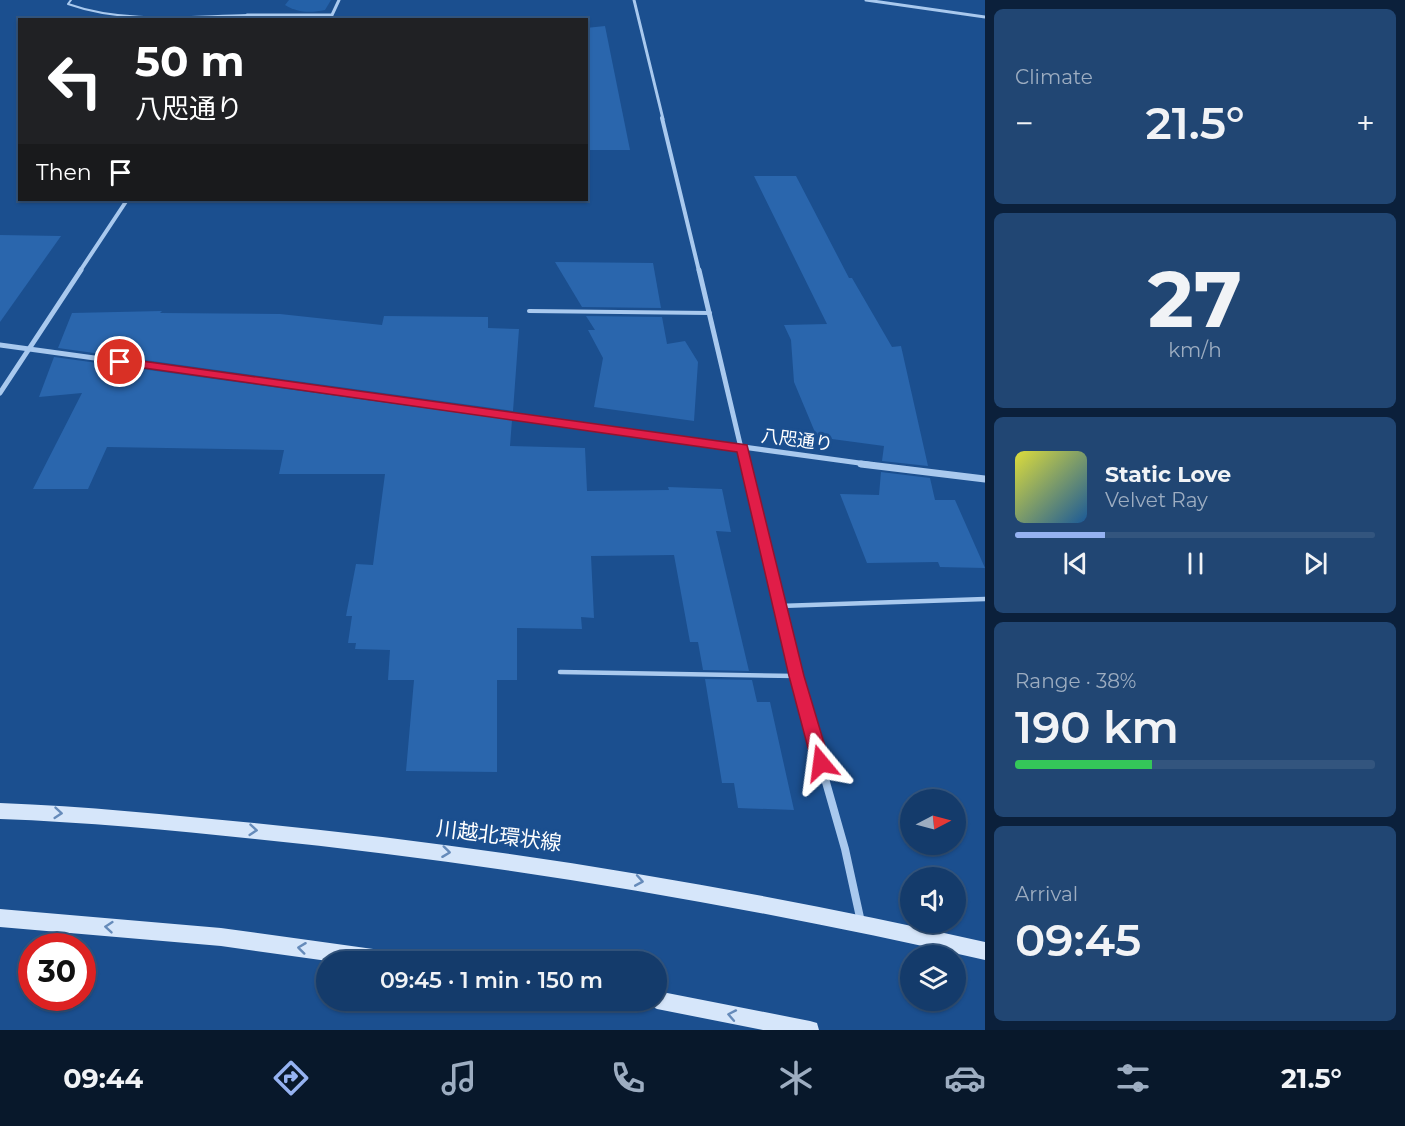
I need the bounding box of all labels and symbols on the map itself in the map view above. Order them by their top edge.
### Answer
pin [94,336,145,387]
street label: 八咫通り [760,425,834,455]
position arrow [789,731,853,795]
north arrow [900,789,966,855]
one-way arrow [54,806,63,819]
street label: 川越北環状線 [435,815,563,856]
one-way arrow [248,823,257,836]
one-way arrow [442,846,451,858]
one-way arrow [634,874,644,887]
one-way arrow [104,921,113,934]
speed limit sign: 30 [18,933,96,1011]
one-way arrow [298,942,307,954]
one-way arrow [728,1009,738,1022]

